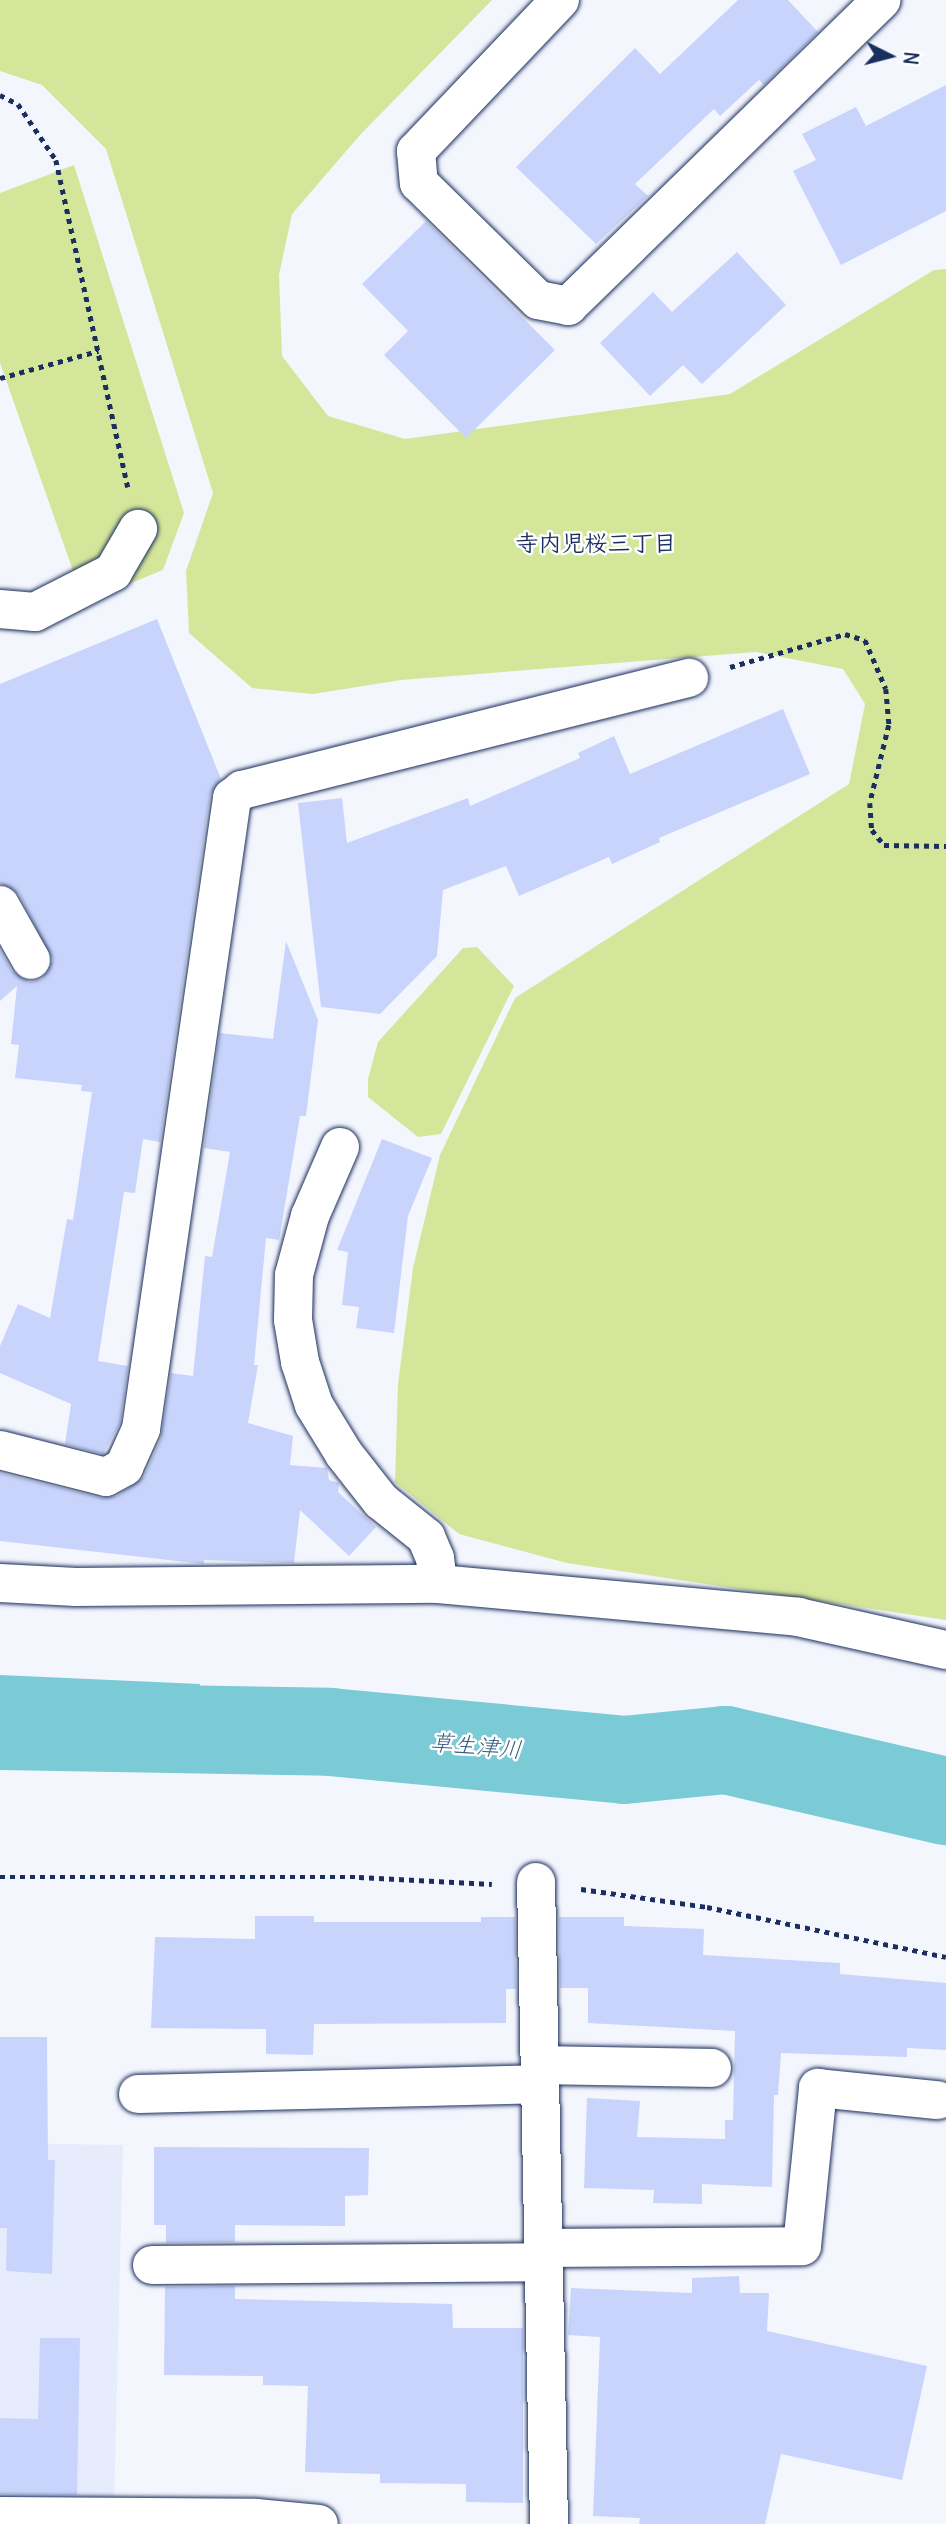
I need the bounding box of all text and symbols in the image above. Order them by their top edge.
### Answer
north arrow [855,21,925,91]
text: N [898,50,924,66]
district label: 寺内児桜三丁目 [516,529,676,557]
water label: 草生津川 [429,1728,523,1764]

